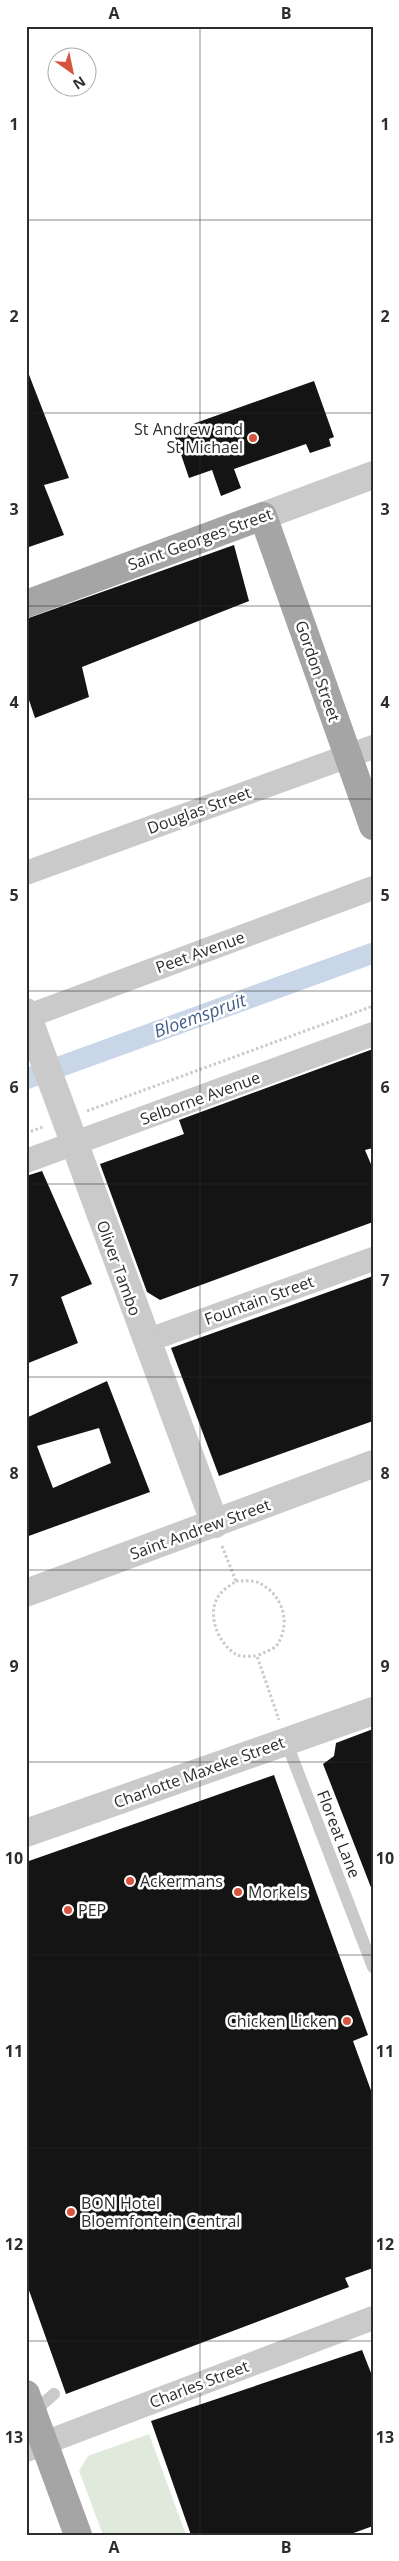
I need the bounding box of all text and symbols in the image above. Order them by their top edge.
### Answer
text: A [108,2,120,24]
text: B [281,2,291,24]
north arrow [48,48,98,98]
text: N [69,72,89,94]
text: 1 [9,113,19,135]
text: 1 [380,113,390,135]
text: 2 [9,305,19,327]
text: 2 [380,305,390,327]
place label: St Andrew and St Michael [134,418,243,458]
marker: St Andrew and St Michael [247,432,259,444]
text: 3 [9,498,19,520]
text: 3 [380,498,390,520]
street label: Saint Georges Street [125,503,276,575]
street label: Gordon Street [290,617,346,725]
text: 4 [9,691,19,713]
text: 4 [380,691,390,713]
street label: Douglas Street [144,781,254,839]
text: 5 [9,884,19,906]
text: 5 [380,884,390,906]
street label: Peet Avenue [152,926,248,978]
water label: Bloemspruit [150,987,250,1043]
street label: Selborne Avenue [137,1066,263,1130]
text: 6 [9,1076,19,1098]
text: 6 [380,1076,390,1098]
street label: Oliver Tambo [92,1217,146,1319]
text: 7 [9,1269,19,1291]
text: 7 [380,1269,390,1291]
street label: Fountain Street [201,1270,317,1330]
text: 8 [9,1462,19,1484]
text: 8 [380,1462,390,1484]
street label: Saint Andrew Street [127,1493,274,1565]
text: 9 [9,1655,19,1677]
text: 9 [380,1655,390,1677]
street label: Charlotte Maxeke Street [110,1731,288,1813]
street label: Floreat Lane [312,1787,366,1881]
text: 10 [5,1847,23,1869]
text: 10 [376,1847,394,1869]
place label: Ackermans [140,1870,223,1892]
marker: Ackermans [124,1875,136,1887]
place label: Morkels [248,1881,308,1903]
marker: Morkels [232,1886,244,1898]
place label: PEP [78,1899,106,1921]
marker: PEP [62,1904,74,1916]
place label: Chicken Licken [227,2010,337,2032]
marker: Chicken Licken [341,2015,353,2027]
text: 11 [5,2040,23,2062]
text: 11 [376,2040,394,2062]
place label: BON Hotel Bloemfontein Central [81,2192,240,2232]
marker: BON Hotel Bloemfontein Central [65,2206,77,2218]
text: 12 [5,2233,23,2255]
text: 12 [376,2233,394,2255]
street label: Charles Street [146,2355,252,2413]
text: 13 [5,2426,23,2448]
text: 13 [376,2426,394,2448]
text: A [108,2536,120,2558]
text: B [281,2536,291,2558]

